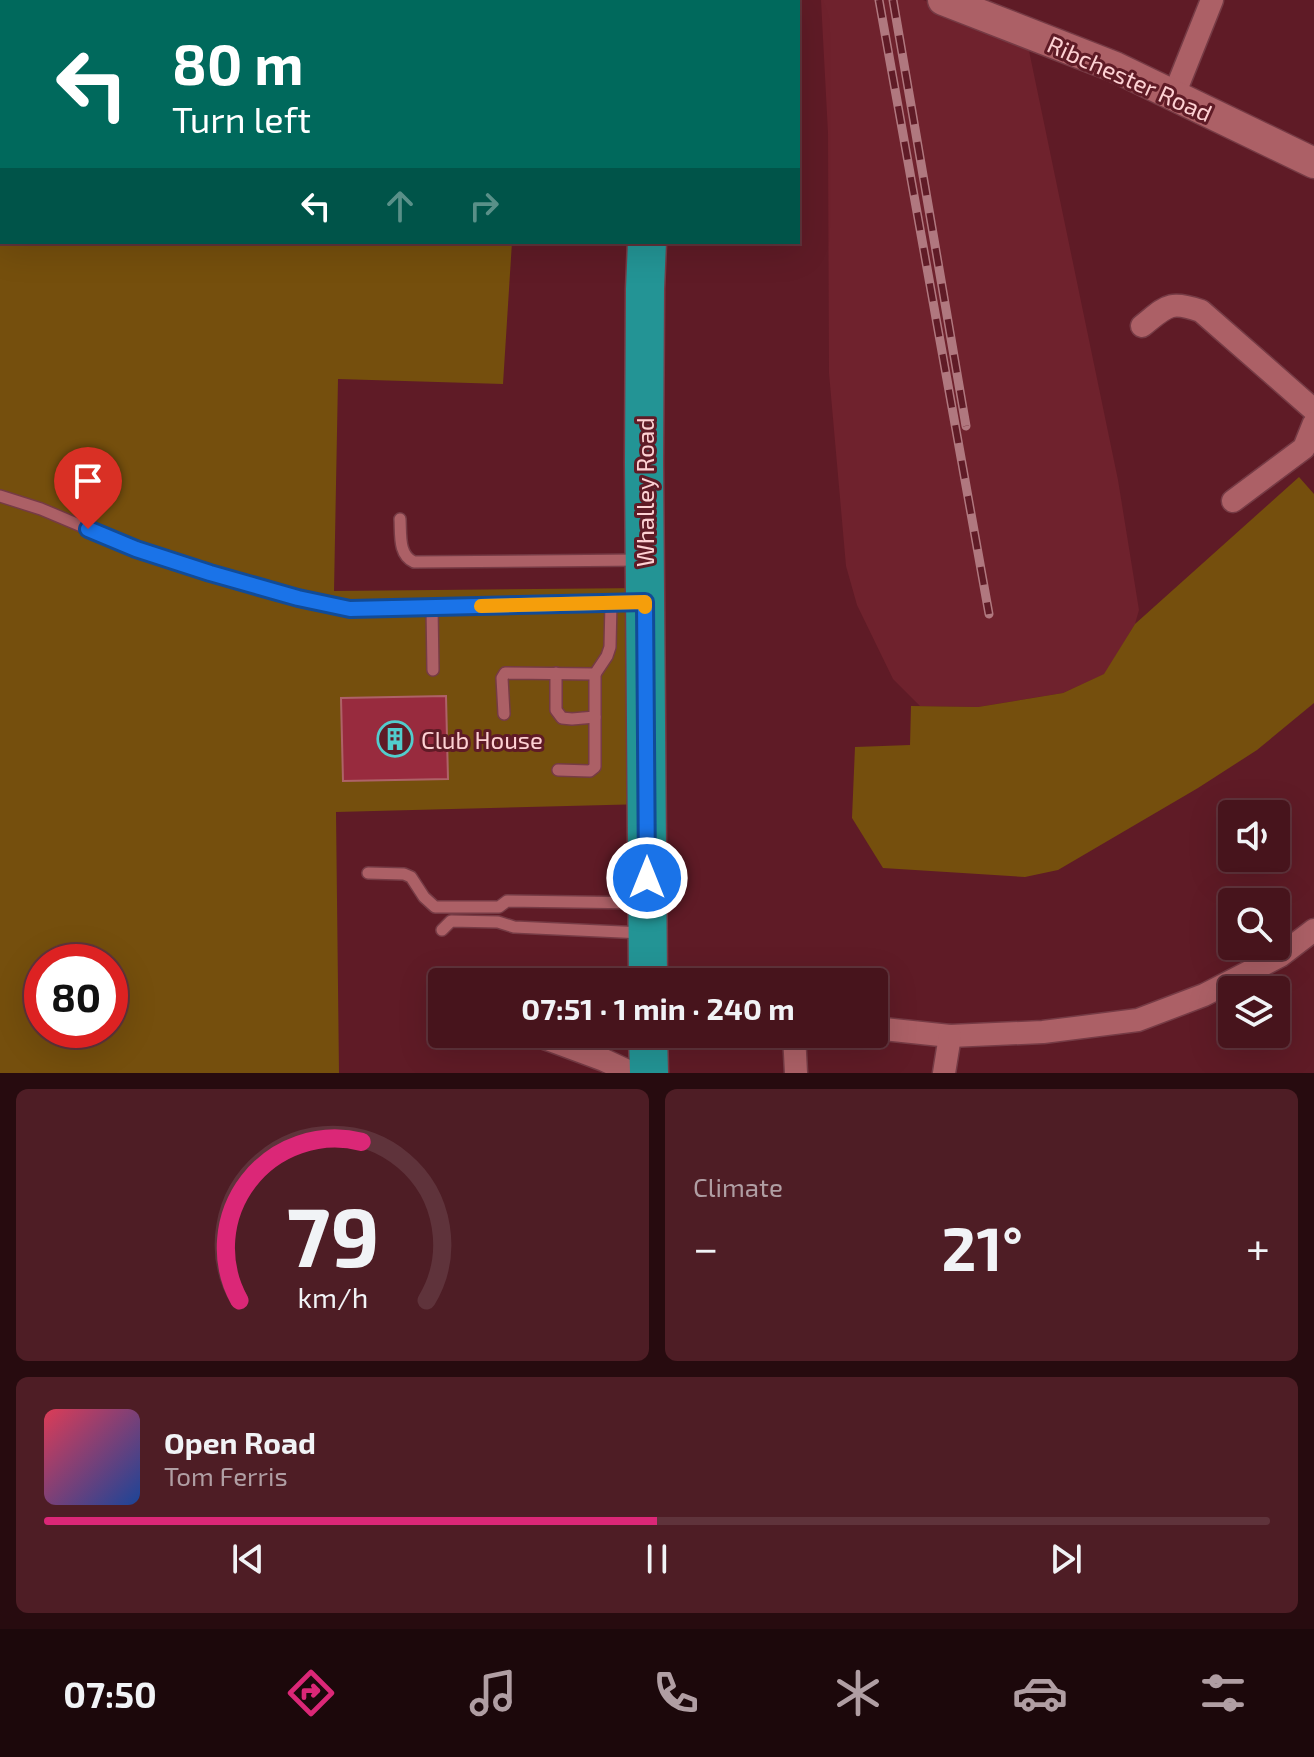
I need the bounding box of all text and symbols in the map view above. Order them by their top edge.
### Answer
text: 80 m [172,29,304,96]
street label: Ribchester Road [1043,29,1217,127]
icon: left [40,32,144,136]
text: Turn left [172,97,311,140]
icon: left [294,184,338,228]
icon: ahead [378,184,422,228]
icon: right [462,184,506,228]
street label: Whalley Road [630,417,659,567]
pin [54,447,122,529]
icon: arrive [66,459,110,503]
building icon: Club House [376,720,414,758]
place label: Club House [421,725,543,754]
map controls [1218,800,1290,1048]
button: sound [1218,800,1290,872]
position arrow [605,836,689,920]
button: search [1218,888,1290,960]
speed limit sign: 80 [24,944,128,1048]
button: layers [1218,976,1290,1048]
text: 07:51 · 1 min · 240 m [521,990,795,1026]
text: Climate [693,1171,783,1202]
text: 79 [286,1184,379,1284]
text: 21° [942,1211,1023,1283]
text: − [693,1220,719,1273]
text: + [1246,1220,1270,1273]
text: km/h [297,1279,368,1314]
text: Open Road [164,1424,316,1460]
text: Tom Ferris [164,1460,288,1491]
icon: previous [226,1537,270,1581]
icon: pause [635,1537,679,1581]
icon: next [1044,1537,1088,1581]
icon: directions [283,1665,339,1721]
icon: music [465,1665,521,1721]
icon: phone [648,1665,704,1721]
icon: climate [830,1665,886,1721]
icon: car [1012,1665,1068,1721]
icon: filters [1195,1665,1251,1721]
text: 07:50 [63,1672,157,1715]

